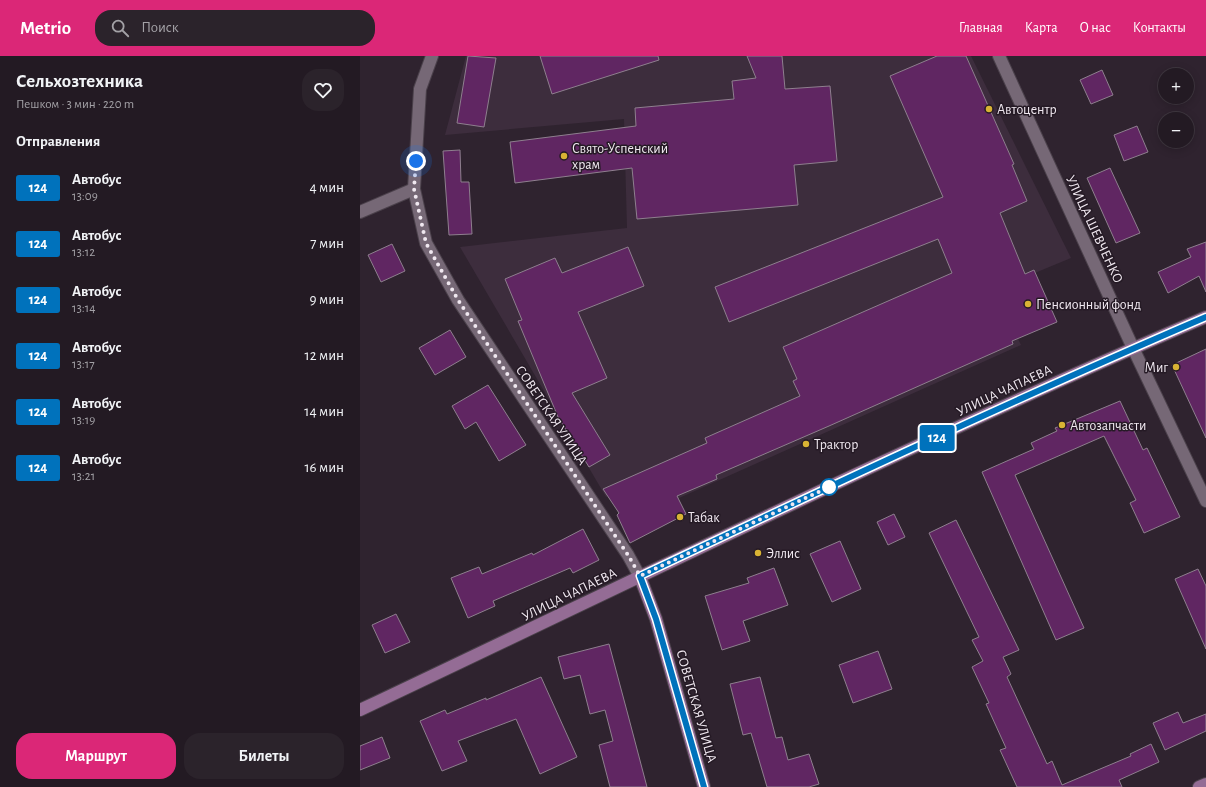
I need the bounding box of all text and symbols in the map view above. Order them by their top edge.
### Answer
search box [95,10,375,46]
icon: search [109,17,131,39]
text: Metrio [20,19,71,38]
text: Поиск [141,20,179,35]
text: Главная [959,21,1003,35]
text: Карта [1025,21,1058,35]
text: О нас [1080,21,1111,35]
text: Контакты [1133,21,1186,35]
map controls [1158,68,1194,148]
button: + [1158,68,1194,104]
button: heart [302,69,344,111]
text: Сельхозтехника [16,72,143,91]
text: Пешком · 3 мин · 220 m [16,98,134,111]
place label: Автоцентр [997,103,1057,117]
marker: Автоцентр [984,104,994,114]
button: − [1158,112,1194,148]
text: Отправления [16,134,100,149]
place label: Свято-Успенский храм [572,142,668,172]
your location [406,151,426,171]
marker: Свято-Успенский храм [559,151,569,161]
text: Автобус [72,172,122,187]
street label: УЛИЦА ШЕВЧЕНКО [1063,173,1125,285]
text: 4 мин [309,180,344,195]
text: 124 [29,181,47,195]
text: 13:09 [72,190,98,203]
text: Автобус [72,228,122,243]
text: 7 мин [310,236,344,251]
text: 124 [29,237,47,251]
text: 13:12 [72,246,95,259]
text: Автобус [72,284,122,299]
text: 9 мин [310,292,344,307]
text: 124 [29,293,47,307]
place label: Пенсионный фонд [1036,298,1141,312]
marker: Пенсионный фонд [1023,299,1033,309]
text: 13:14 [72,302,96,315]
text: Автобус [72,340,122,355]
text: 12 мин [305,348,344,363]
text: 124 [29,349,47,363]
text: 13:17 [72,358,95,371]
place label: Миг [1145,361,1168,375]
marker: Миг [1171,362,1181,372]
street label: СОВЕТСКАЯ УЛИЦА [513,363,590,468]
street label: УЛИЦА ЧАПАЕВА [955,363,1054,419]
text: Автобус [72,396,122,411]
text: 14 мин [304,404,344,419]
text: 124 [29,405,47,419]
text: 13:19 [72,414,95,427]
place label: Автозапчасти [1070,419,1146,433]
marker: Автозапчасти [1057,420,1067,430]
line badge: 124 [914,425,960,451]
text: 124 [928,431,946,445]
place label: Трактор [814,438,858,452]
marker: Трактор [801,439,811,449]
text: Автобус [72,452,122,467]
text: 16 мин [304,460,344,475]
text: 124 [29,461,47,475]
text: 13:21 [72,470,95,483]
unlabelled marker [820,478,838,496]
place label: Табак [688,511,720,525]
marker: Табак [675,512,685,522]
place label: Эллис [766,547,800,561]
marker: Эллис [753,548,763,558]
street label: УЛИЦА ЧАПАЕВА [520,566,619,624]
street label: СОВЕТСКАЯ УЛИЦА [673,648,719,764]
button: Маршрут [16,733,176,779]
button: Билеты [184,733,344,779]

